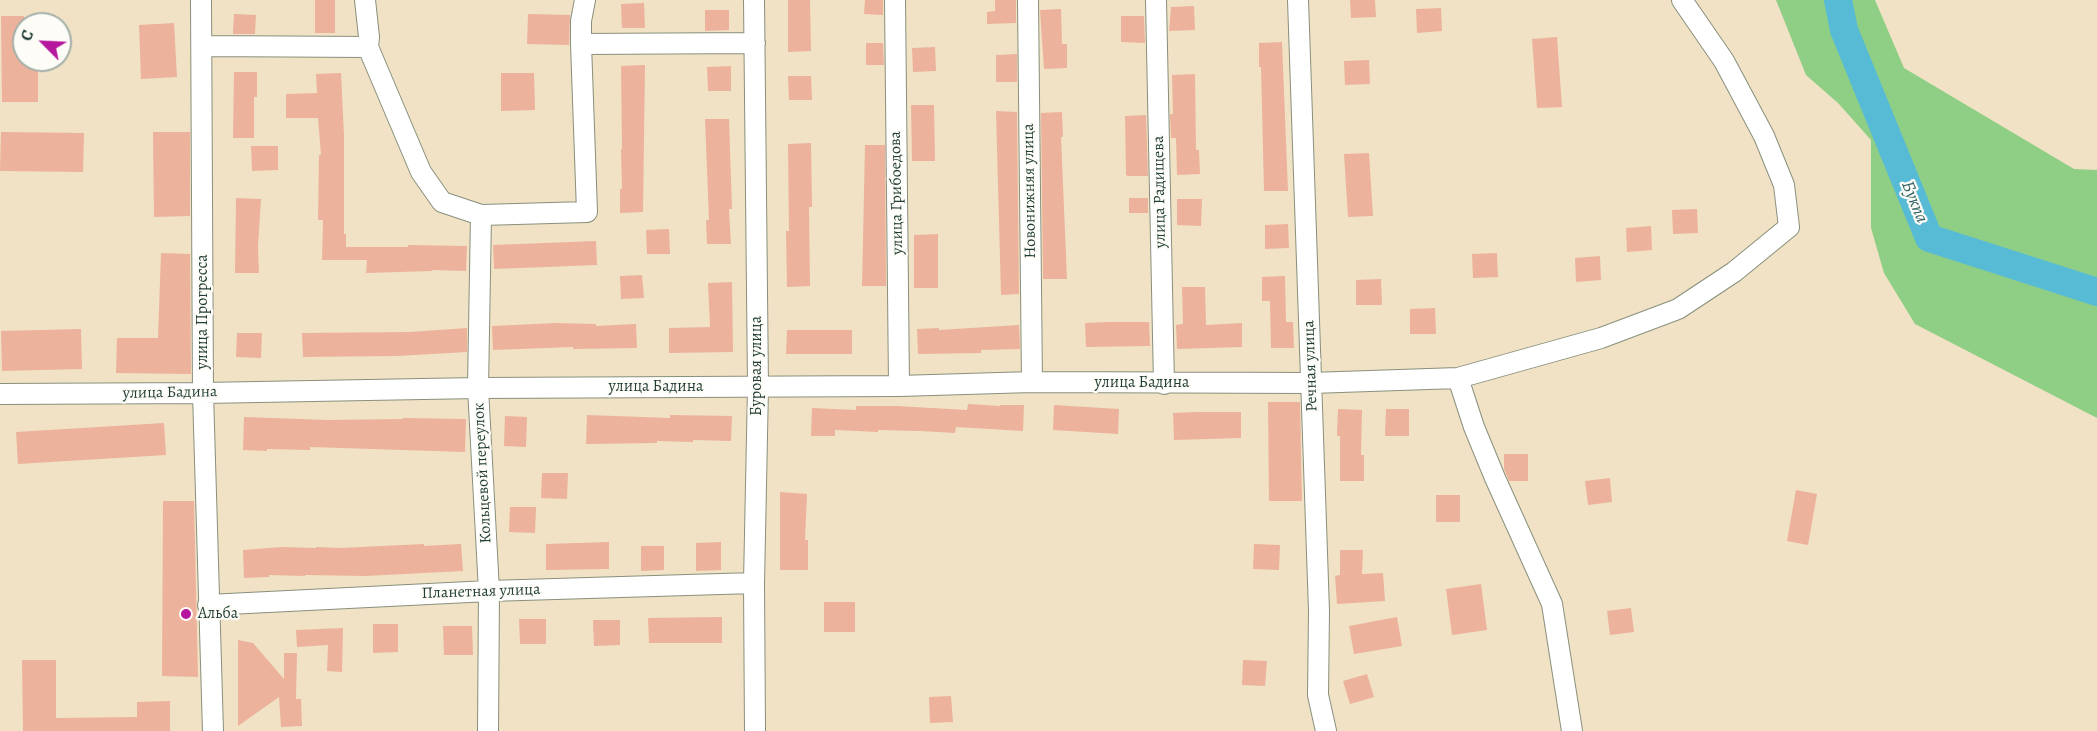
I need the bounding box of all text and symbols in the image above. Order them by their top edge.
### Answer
north arrow [12,12,72,72]
text: С [15,27,39,44]
street label: Новонижняя улица [1019,123,1041,259]
street label: улица Грибоедова [886,131,908,255]
street label: улица Радищева [1149,136,1171,248]
water label: Букпа [1896,178,1932,226]
street label: улица Прогресса [193,254,213,370]
street label: Буровая улица [747,316,767,416]
street label: Речная улица [1300,320,1322,412]
street label: улица Бадина [1095,373,1189,393]
street label: улица Бадина [609,377,703,397]
street label: улица Бадина [122,383,218,403]
street label: Кольцевой переулок [470,402,496,544]
street label: Планетная улица [421,580,541,604]
place label: Альба [198,604,238,624]
marker: Альба [179,607,193,621]

